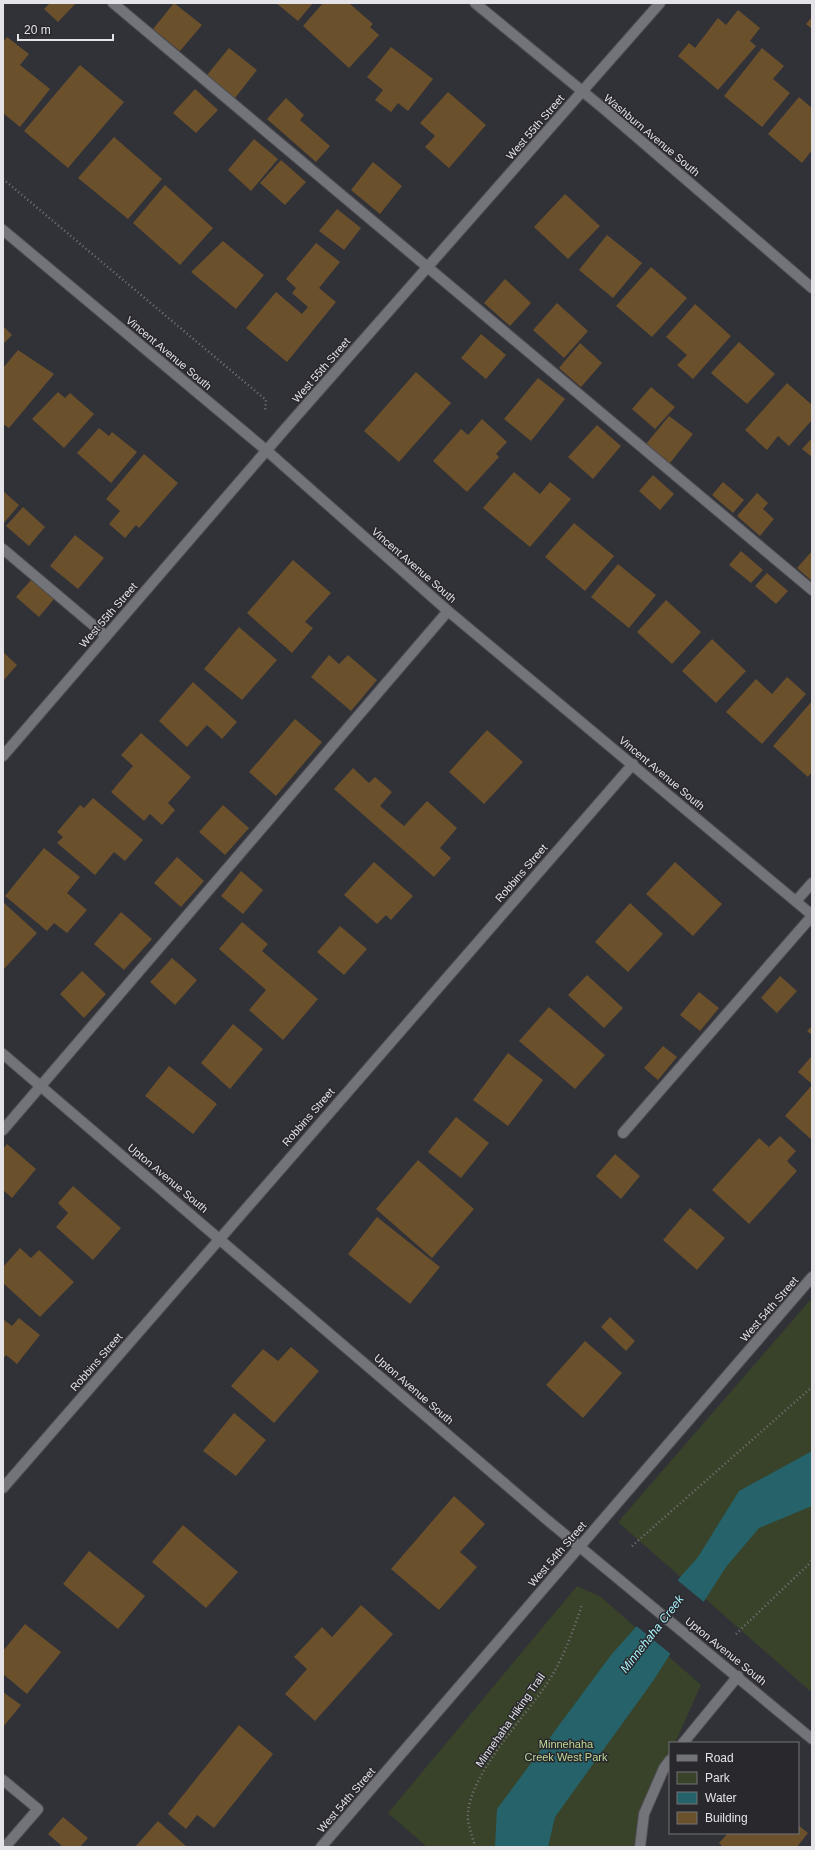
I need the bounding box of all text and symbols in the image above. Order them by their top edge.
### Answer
scale bar [18,16,113,42]
text: 20 m [24,23,51,37]
street label: Washburn Avenue South [602,91,702,179]
street label: West 55th Street [504,92,566,162]
street label: Vincent Avenue South [124,314,214,392]
street label: West 55th Street [290,335,352,405]
street label: Vincent Avenue South [369,525,459,605]
street label: West 55th Street [77,580,139,650]
street label: Vincent Avenue South [617,734,707,812]
street label: Robbins Street [493,842,549,904]
street label: Robbins Street [280,1086,336,1148]
street label: Upton Avenue South [126,1141,210,1215]
street label: West 54th Street [738,1274,800,1344]
street label: Robbins Street [68,1331,124,1393]
street label: Upton Avenue South [372,1351,456,1427]
street label: West 54th Street [526,1519,588,1589]
water label: Minnehaha Creek [617,1592,687,1676]
street label: Upton Avenue South [683,1615,769,1687]
street label: Minnehaha Hiking Trail [473,1671,547,1769]
park label: Minnehaha Creek West Park [525,1738,608,1763]
legend [669,1742,799,1834]
text: Road [705,1751,734,1765]
street label: West 54th Street [315,1765,377,1835]
text: Park [705,1771,731,1785]
text: Water [705,1791,737,1805]
text: Building [705,1811,748,1825]

